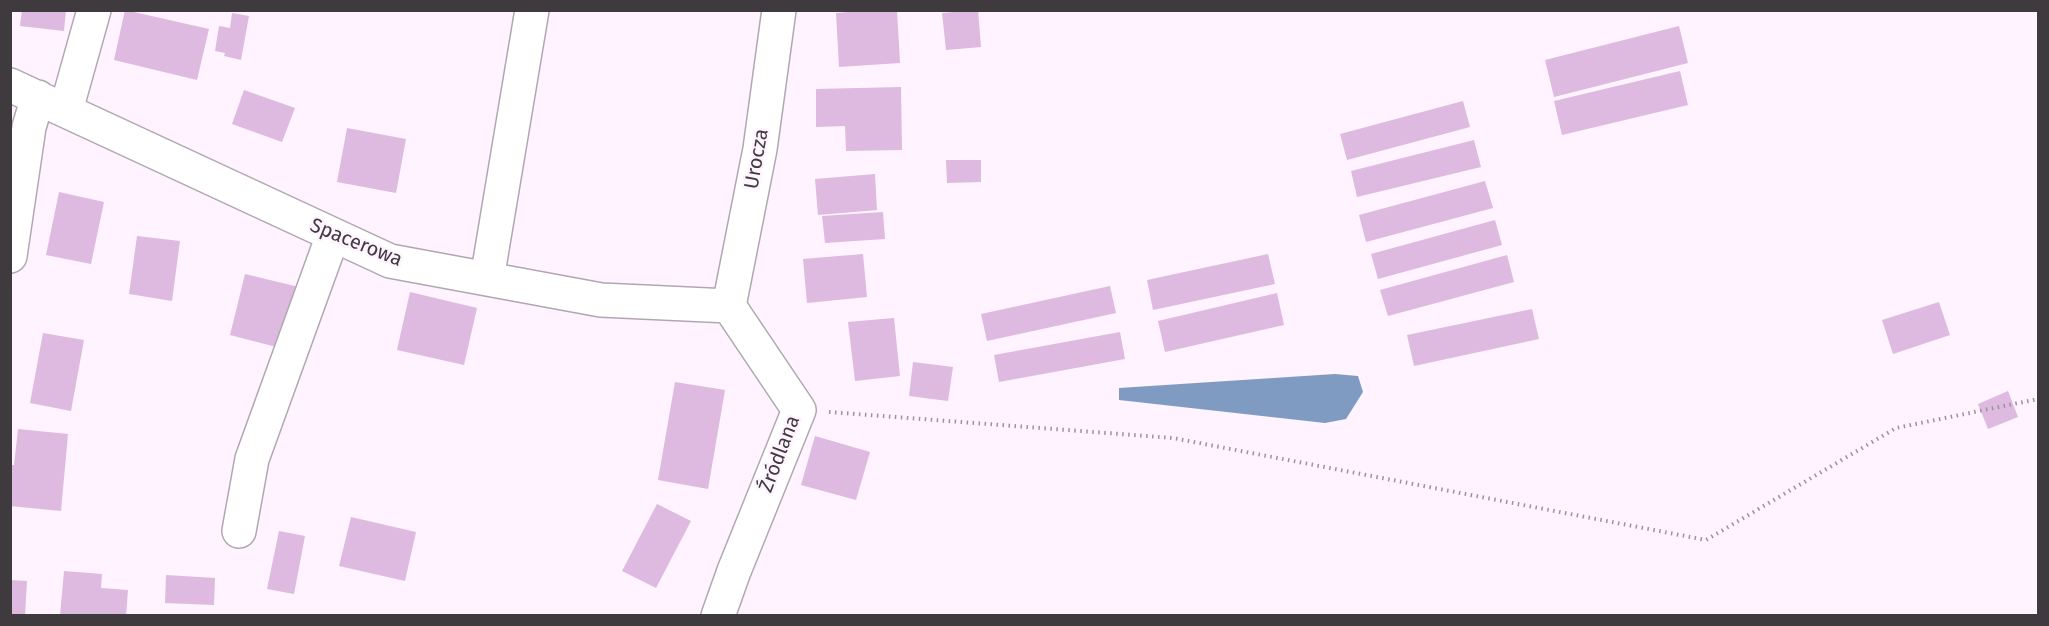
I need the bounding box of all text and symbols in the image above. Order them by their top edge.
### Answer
street label: Urocza [740,127,774,191]
street label: Spacerowa [306,214,406,272]
street label: Źródlana [754,412,806,496]

